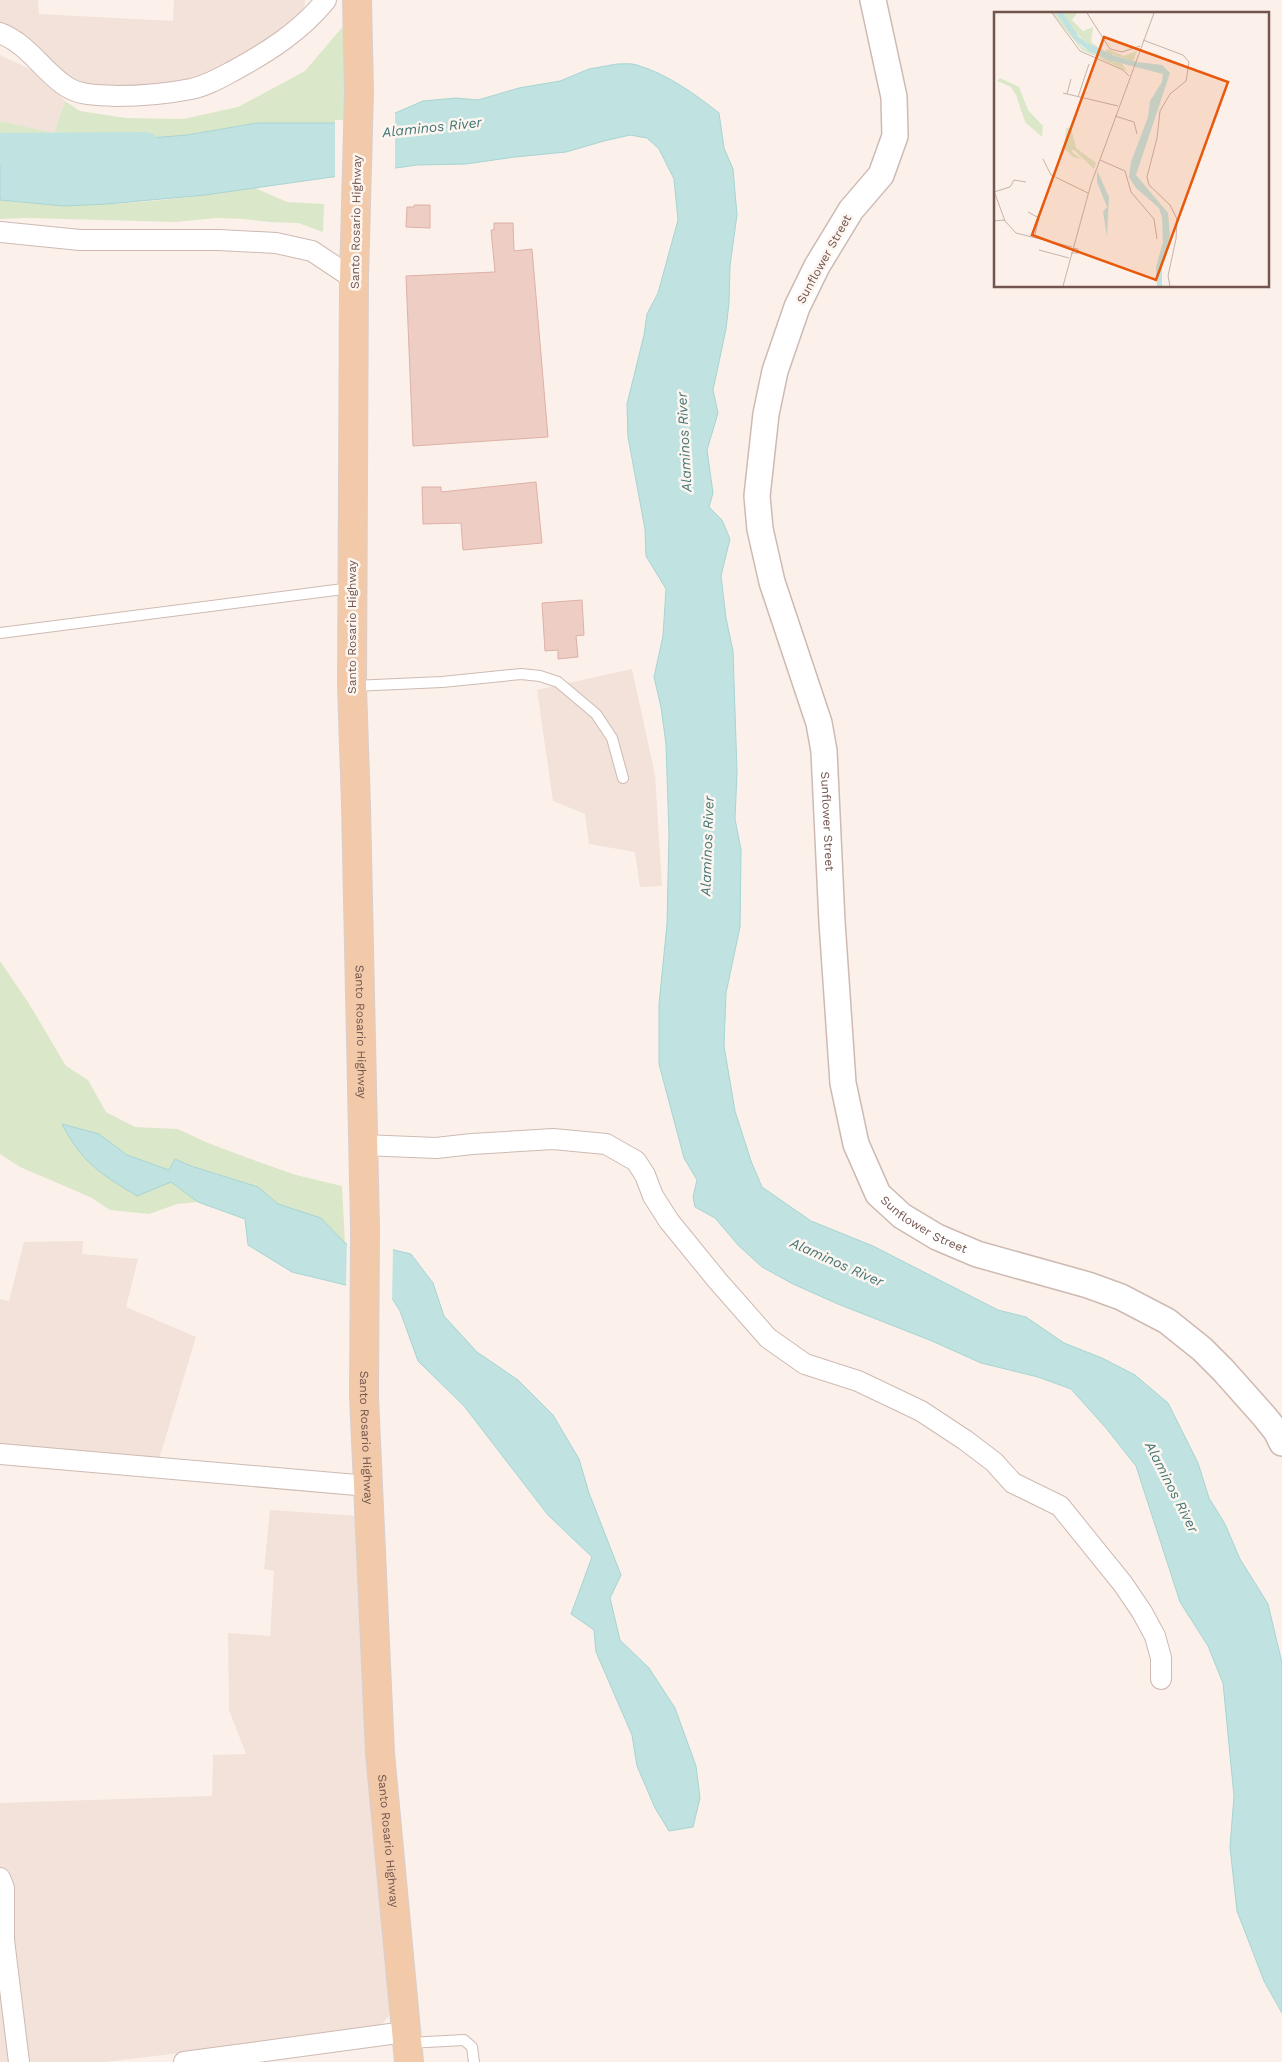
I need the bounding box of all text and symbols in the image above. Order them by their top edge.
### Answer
inset map [994,12,1270,288]
water label: Alaminos River [380,114,483,140]
street label: Santo Rosario Highway [348,154,364,289]
street label: Sunflower Street [794,212,854,306]
water label: Alaminos River [673,391,695,493]
street label: Santo Rosario Highway [345,559,359,694]
street label: Sunflower Street [818,771,837,871]
water label: Alaminos River [697,795,717,897]
street label: Santo Rosario Highway [352,965,369,1100]
street label: Sunflower Street [878,1193,969,1256]
water label: Alaminos River [787,1234,886,1290]
street label: Santo Rosario Highway [357,1371,376,1506]
water label: Alaminos River [1142,1438,1202,1536]
street label: Santo Rosario Highway [375,1774,402,1909]

